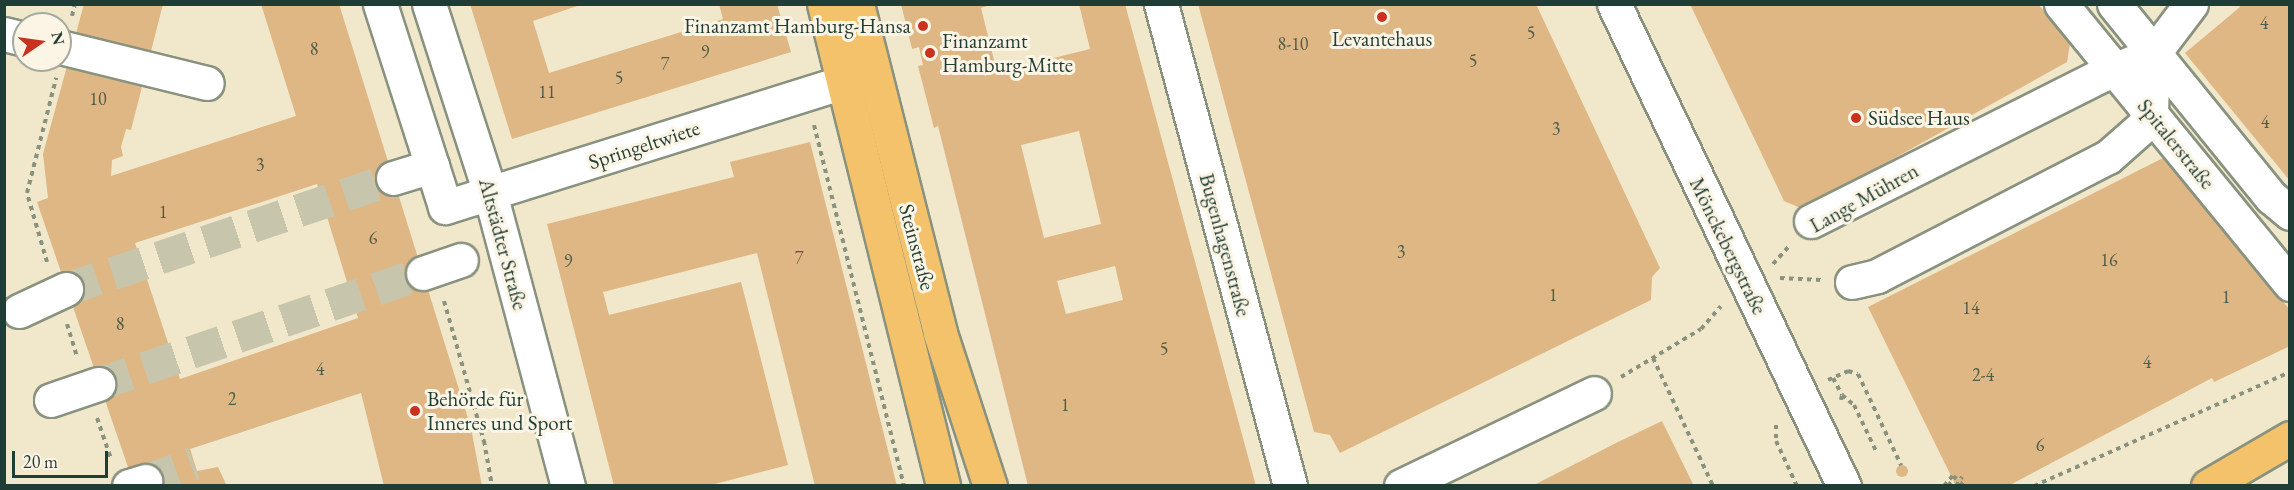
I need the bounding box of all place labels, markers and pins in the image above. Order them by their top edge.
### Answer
marker: Levantehaus [1375,10,1389,24]
place label: Finanzamt Hamburg-Hansa [684,13,911,39]
marker: Finanzamt Hamburg-Hansa [916,19,930,33]
place label: Levantehaus [1332,26,1432,52]
place label: Finanzamt Hamburg-Mitte [942,28,1073,78]
marker: Finanzamt Hamburg-Mitte [923,46,937,60]
place label: Südsee Haus [1868,105,1970,131]
marker: Südsee Haus [1849,111,1863,125]
place label: Behörde für Inneres und Sport [427,386,572,436]
marker: Behörde für Inneres und Sport [408,404,422,418]

